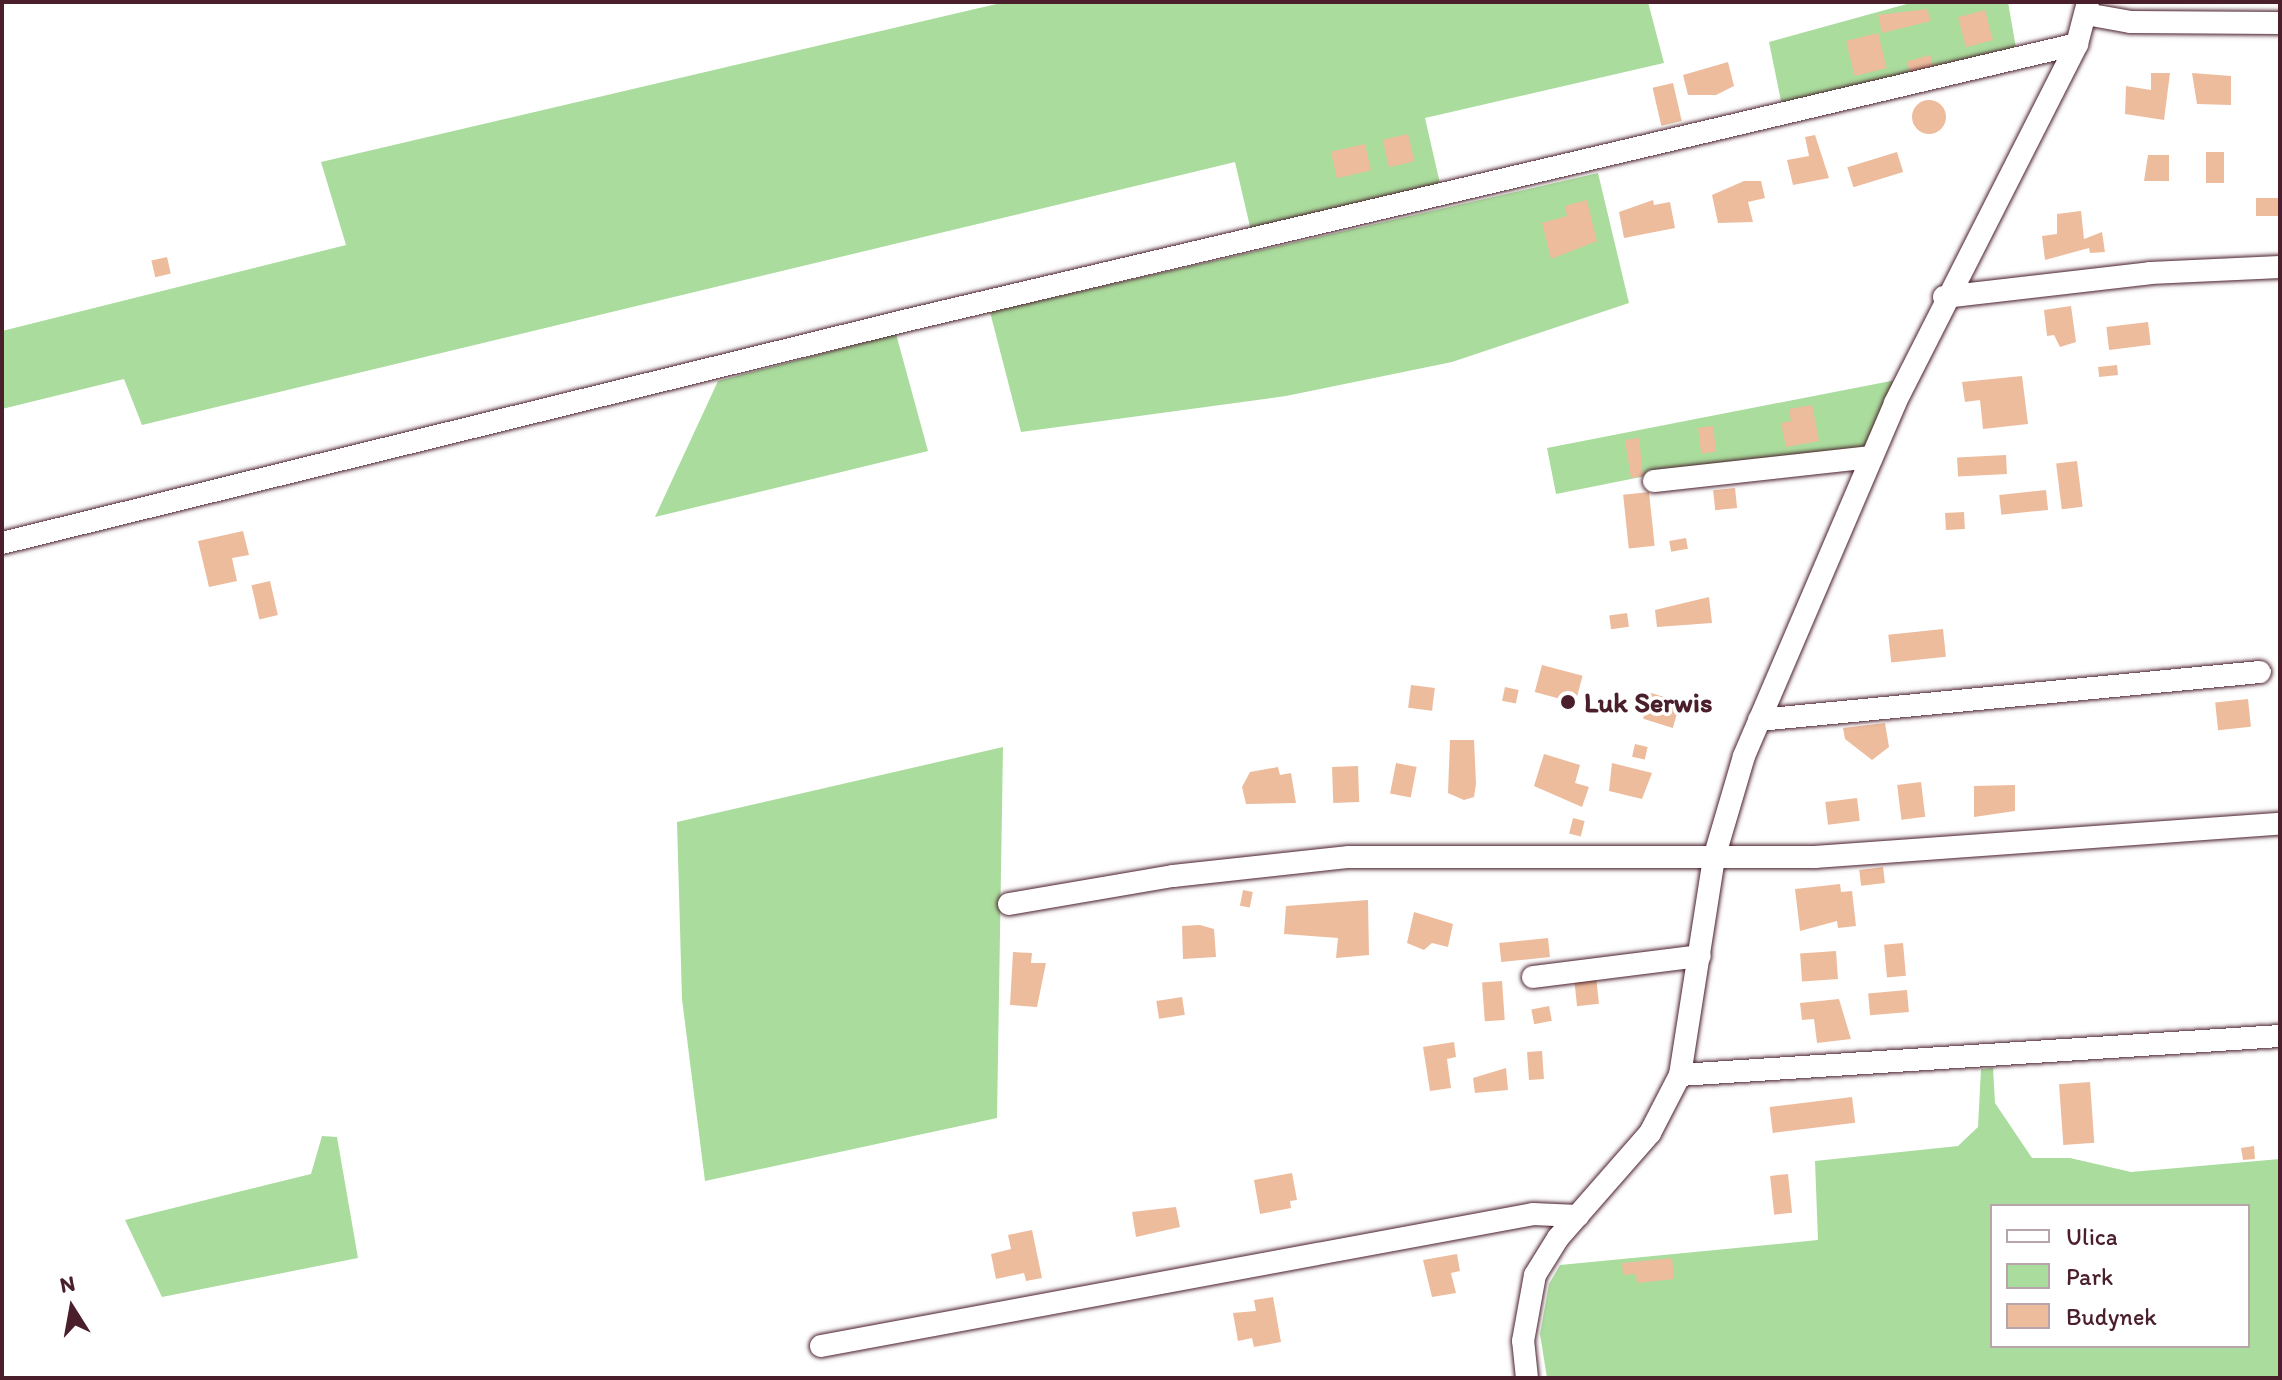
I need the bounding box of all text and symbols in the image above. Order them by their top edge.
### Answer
place label: Luk Serwis [1584,685,1713,719]
marker: Luk Serwis [1559,693,1577,711]
legend [1990,1204,2250,1348]
text: Ulica [2066,1222,2118,1251]
text: Park [2066,1262,2113,1291]
north arrow [32,1268,112,1348]
text: N [57,1269,77,1299]
text: Budynek [2066,1302,2157,1331]

